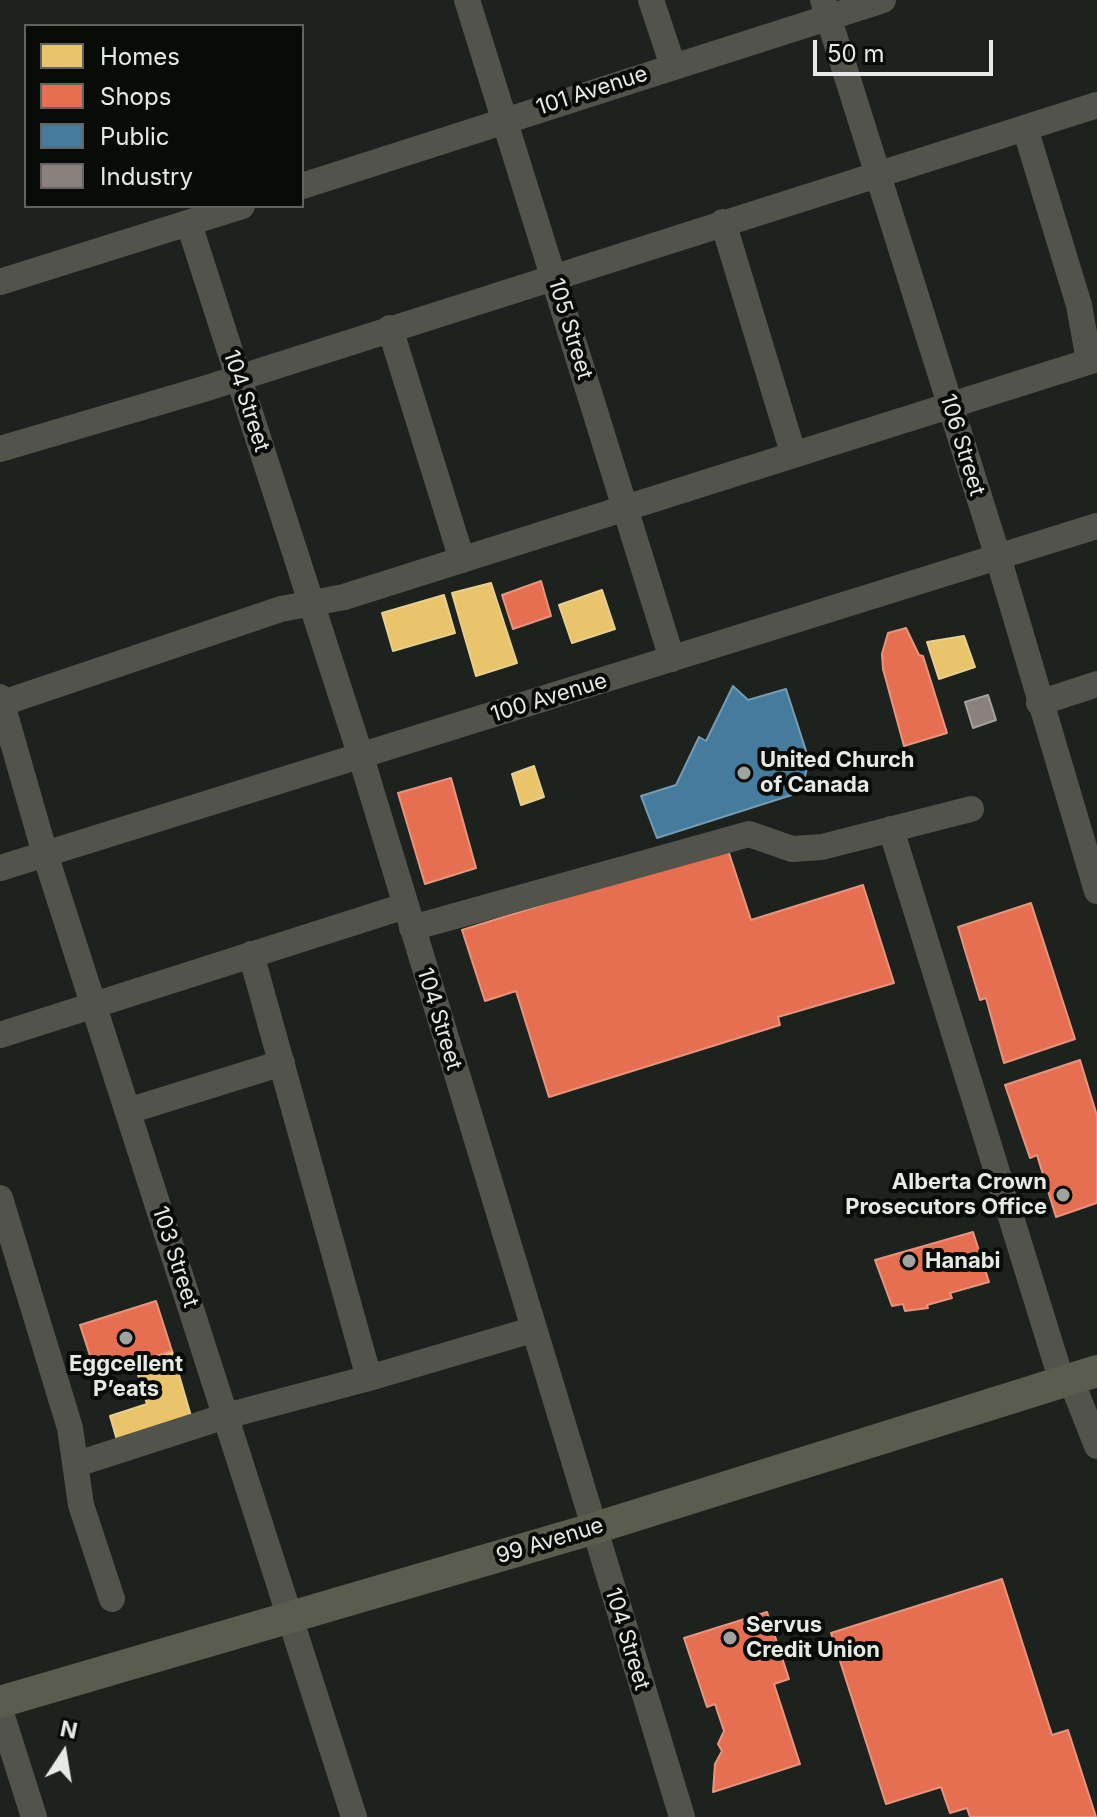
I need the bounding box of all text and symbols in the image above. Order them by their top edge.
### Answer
legend [24,24,304,208]
scale bar [817,24,997,74]
text: 50 m [827,39,885,68]
text: Homes [100,42,180,71]
street label: 101 Avenue [533,61,651,121]
text: Shops [100,82,171,111]
text: Public [100,122,170,151]
text: Industry [100,162,193,191]
street label: 105 Street [542,275,598,383]
street label: 104 Street [217,347,275,455]
street label: 106 Street [934,391,990,499]
street label: 100 Avenue [488,668,610,728]
place label: United Church of Canada [760,747,915,798]
marker: United Church of Canada [735,764,753,782]
street label: 104 Street [411,965,467,1073]
place label: Alberta Crown Prosecutors Office [845,1169,1047,1220]
marker: Alberta Crown Prosecutors Office [1054,1186,1072,1204]
street label: 103 Street [146,1203,204,1311]
place label: Hanabi [925,1248,1001,1274]
marker: Hanabi [900,1252,918,1270]
marker: Eggcellent P’eats [117,1329,135,1347]
place label: Eggcellent P’eats [69,1351,183,1402]
street label: 99 Avenue [493,1512,607,1570]
street label: 104 Street [599,1585,655,1693]
place label: Servus Credit Union [746,1612,880,1664]
marker: Servus Credit Union [721,1629,739,1647]
north arrow [24,1713,104,1793]
text: N [58,1715,80,1744]

